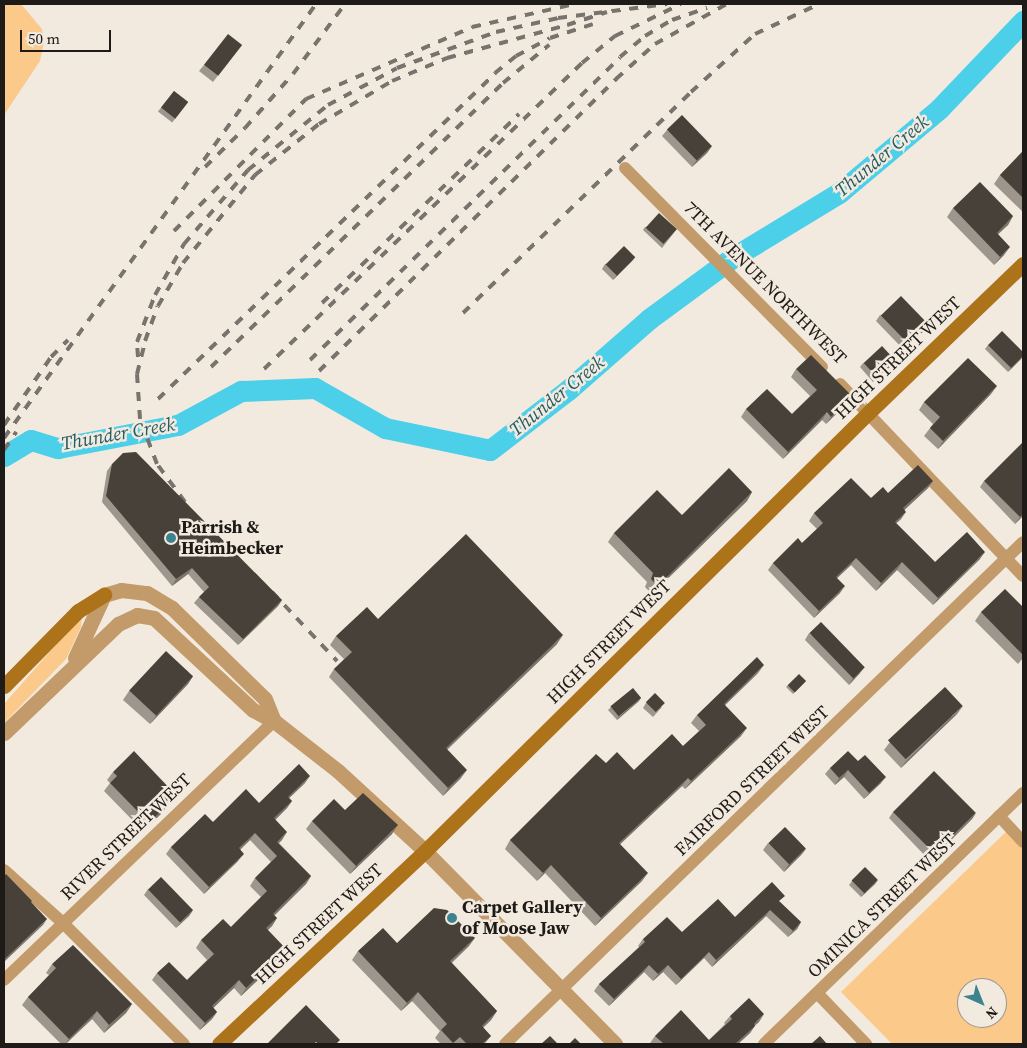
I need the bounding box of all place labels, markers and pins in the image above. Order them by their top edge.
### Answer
place label: Parrish & Heimbecker [181,517,283,560]
marker: Parrish & Heimbecker [165,532,177,544]
place label: Carpet Gallery of Moose Jaw [462,897,583,940]
marker: Carpet Gallery of Moose Jaw [446,912,458,924]

